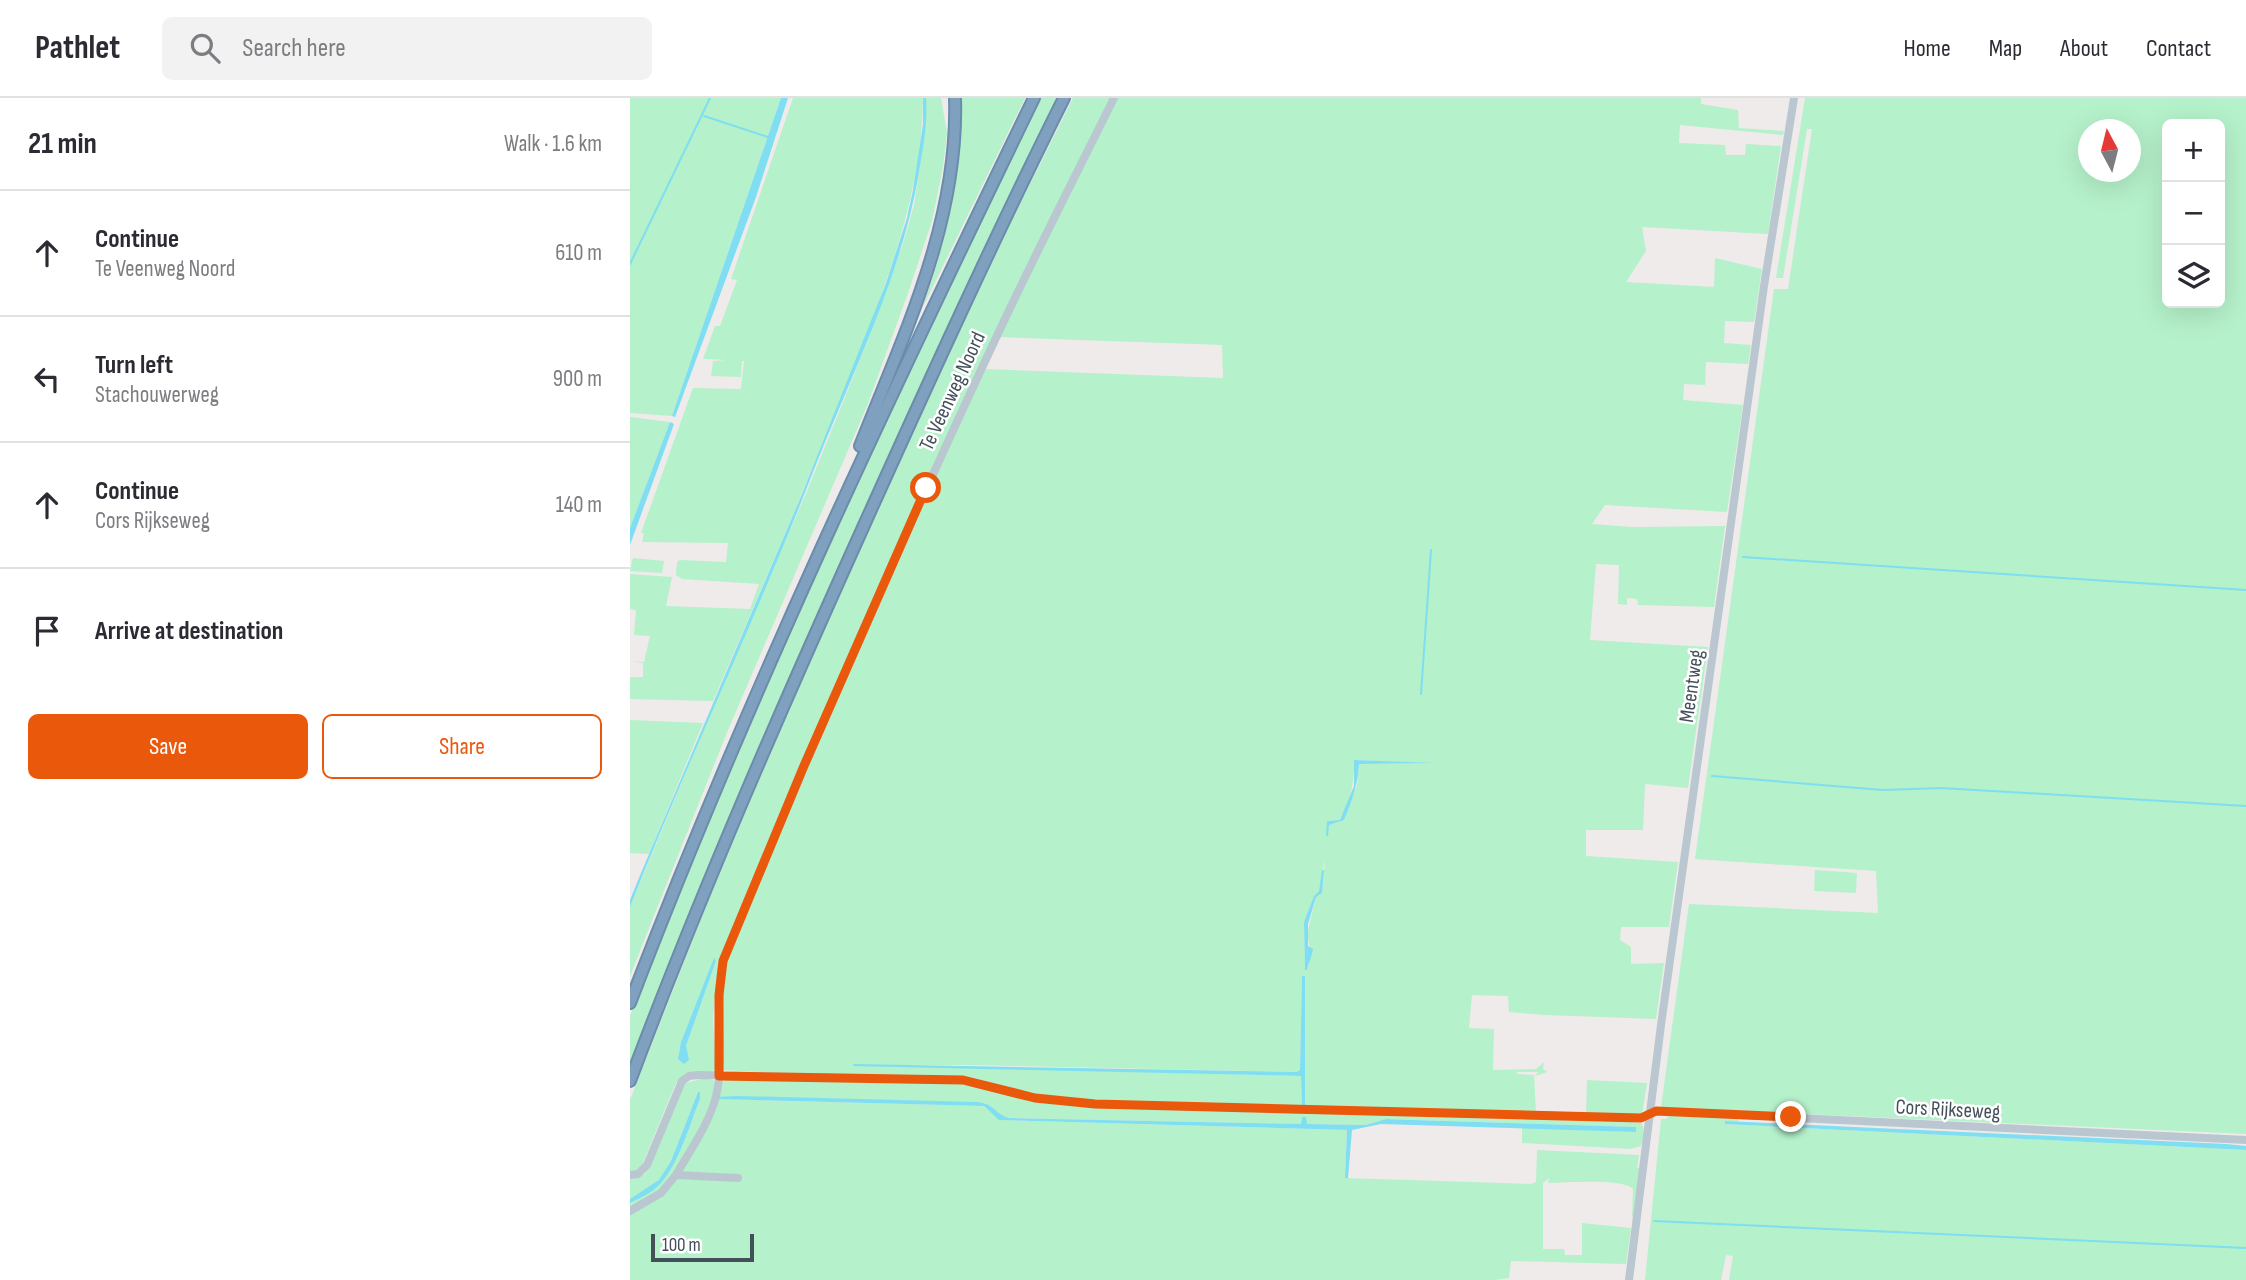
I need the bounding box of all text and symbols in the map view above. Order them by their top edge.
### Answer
search box [162,17,652,80]
text: Pathlet [35,28,120,68]
icon: search [186,29,224,67]
text: Search here [242,33,346,64]
text: Home [1903,34,1951,63]
text: Map [1989,34,2022,63]
text: About [2060,34,2108,63]
text: Contact [2146,34,2211,63]
north arrow [2078,119,2141,182]
map controls [2162,119,2225,308]
button: + [2162,119,2225,182]
text: 21 min [28,126,97,162]
text: Walk · 1.6 km [504,130,602,158]
button: − [2162,182,2225,245]
text: Continue [95,224,179,255]
icon: ahead [28,234,66,272]
text: 610 m [555,239,602,267]
button: layers [2162,245,2225,308]
text: Te Veenweg Noord [95,255,235,283]
street label: Te Veenweg Noord [914,328,991,455]
text: Turn left [95,350,173,381]
icon: left [28,360,66,398]
text: 900 m [553,365,602,393]
text: Stachouwerweg [95,381,219,409]
route start [910,472,941,503]
text: Continue [95,476,179,507]
icon: ahead [28,486,66,524]
text: 140 m [556,491,602,519]
text: Cors Rijkseweg [95,507,210,535]
icon: arrive [28,612,66,650]
text: Arrive at destination [95,616,283,647]
street label: Meentweg [1674,648,1709,724]
button: Save [28,714,308,779]
button: Share [322,714,602,779]
street label: Cors Rijkseweg [1895,1094,2001,1125]
route end [1775,1101,1806,1132]
scale bar [651,1231,754,1263]
text: 100 m [662,1234,701,1257]

